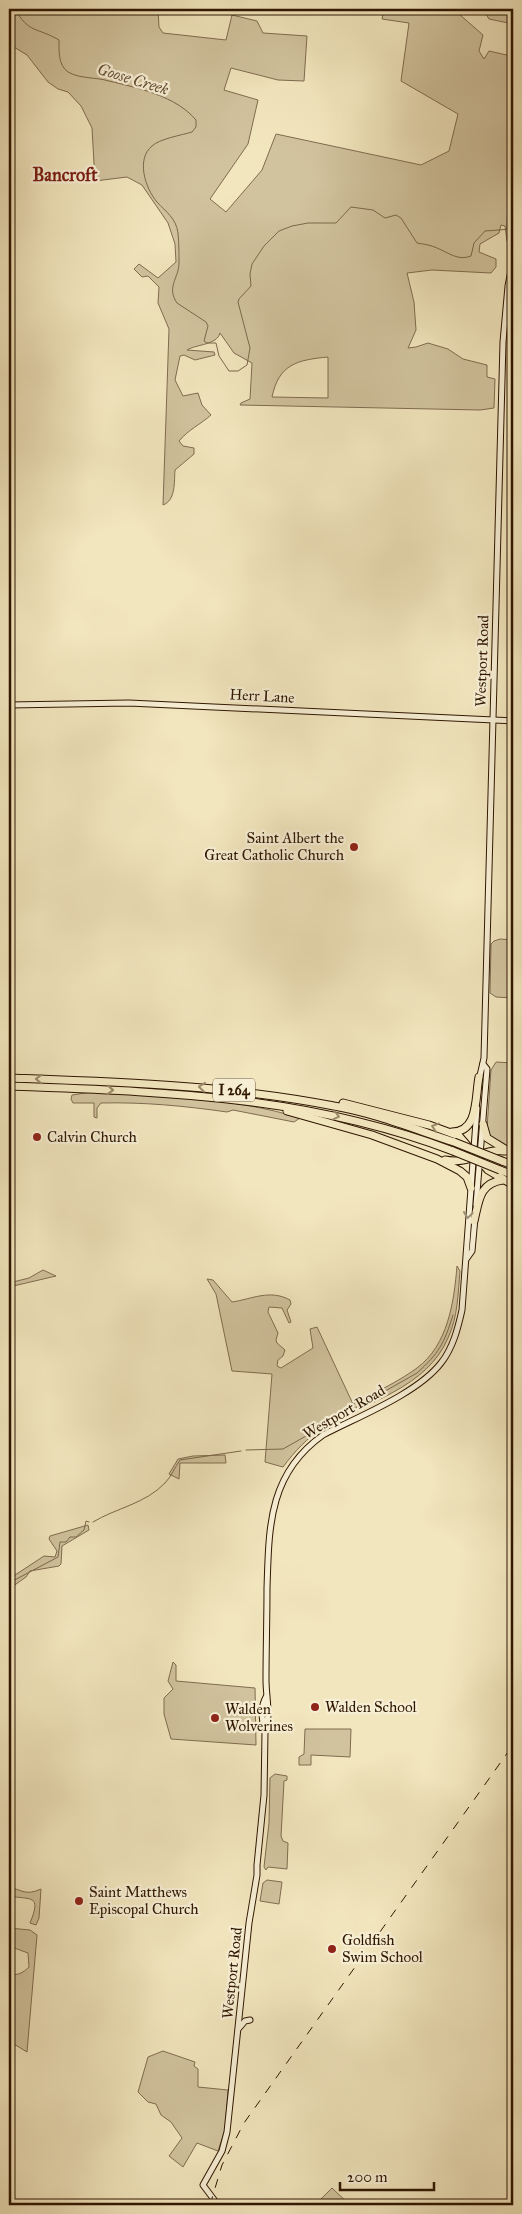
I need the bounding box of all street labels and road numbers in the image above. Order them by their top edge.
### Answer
street label: Westport Road [471,614,493,707]
street label: Herr Lane [229,685,295,707]
road number: I 264 [213,1078,255,1102]
street label: Westport Road [300,1381,389,1443]
street label: Westport Road [218,1926,246,2020]

